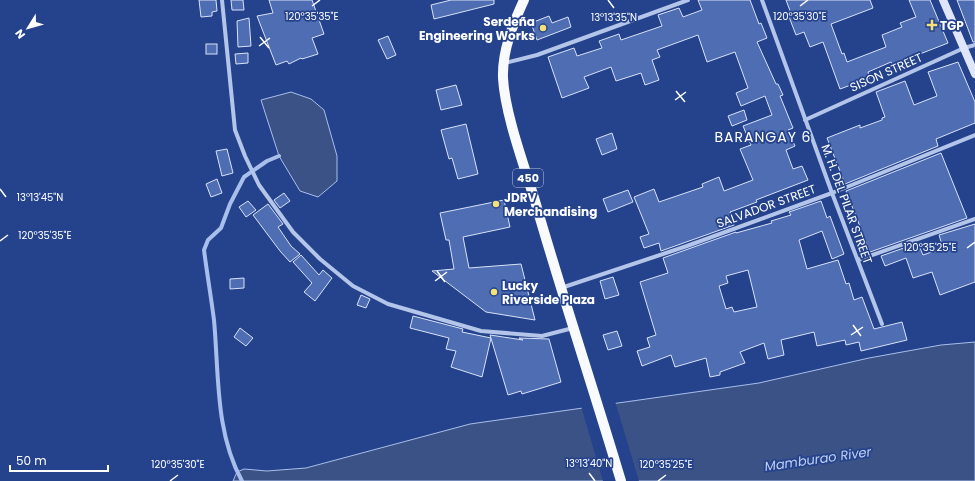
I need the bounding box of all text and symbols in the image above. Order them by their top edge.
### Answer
north arrow [8,8,48,48]
text: 120°35'35"E [285,9,339,24]
text: 120°35'30"E [773,9,827,24]
text: 13°13'35"N [591,10,637,25]
place label: Serdeña Engineering Works [419,13,535,44]
place label: TGP [940,17,964,34]
marker: TGP [927,20,937,30]
marker: Serdeña Engineering Works [538,23,548,33]
text: N [11,26,29,42]
street label: SISON STREET [847,48,925,96]
district label: BARANGAY 6 [715,127,811,147]
street label: M. H. DEL PILAR STREET [817,142,877,267]
road number: 450 [513,169,543,187]
street label: SALVADOR STREET [714,180,819,232]
place label: JDRV Merchandising [504,189,597,220]
text: 13°13'45"N [17,190,63,205]
marker: JDRV Merchandising [491,199,501,209]
text: 120°35'35"E [18,228,72,243]
text: 120°35'25"E [903,240,957,255]
place label: Lucky Riverside Plaza [502,277,595,308]
marker: Lucky Riverside Plaza [489,287,499,297]
water label: Mamburao River [763,442,874,476]
scale bar [10,447,108,473]
text: 50 m [16,452,47,469]
text: 13°13'40"N [566,456,612,471]
text: 120°35'30"E [151,457,205,472]
text: 120°35'25"E [639,457,693,472]

